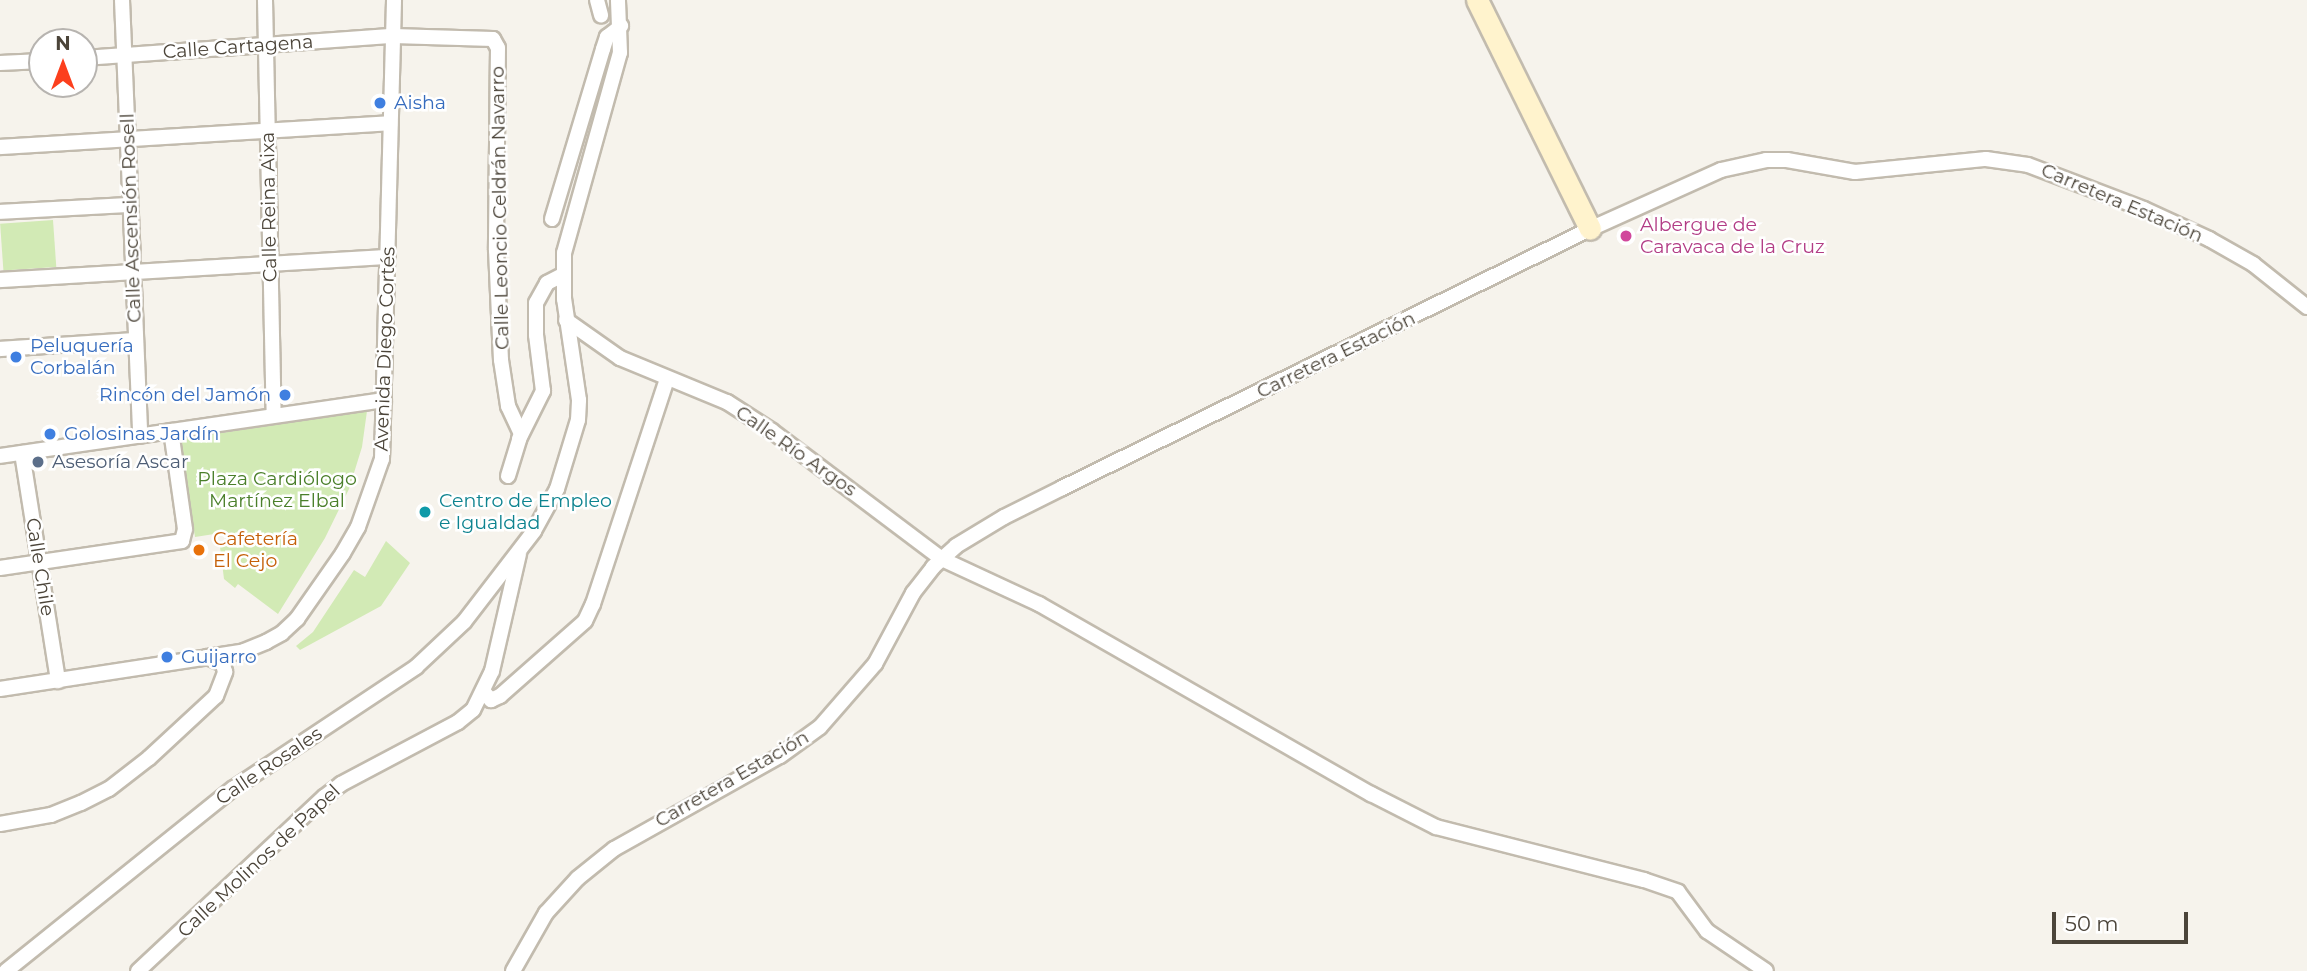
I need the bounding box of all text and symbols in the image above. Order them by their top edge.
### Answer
north arrow [28,28,98,98]
street label: Calle Cartagena [162,30,314,64]
text: N [55,32,71,55]
street label: Calle Leoncio Celdrán Navarro [486,66,514,350]
place label: Aisha [394,92,446,114]
marker: Aisha [372,95,388,111]
street label: Calle Ascensión Rosell [116,113,146,323]
street label: Calle Reina Aixa [256,132,282,282]
street label: Carretera Estación [2038,159,2206,247]
place label: Albergue de Caravaca de la Cruz [1640,214,1825,258]
marker: Albergue de Caravaca de la Cruz [1618,228,1634,244]
street label: Avenida Diego Cortés [370,246,400,452]
street label: Carretera Estación [1253,307,1419,403]
place label: Peluquería Corbalán [30,335,134,379]
marker: Peluquería Corbalán [8,349,24,365]
place label: Rincón del Jamón [99,384,271,406]
marker: Rincón del Jamón [277,387,293,403]
street label: Calle Río Argos [731,401,861,501]
place label: Golosinas Jardín [64,423,219,445]
marker: Golosinas Jardín [42,426,58,442]
place label: Asesoría Ascar [52,451,189,473]
marker: Asesoría Ascar [30,454,46,470]
park label: Plaza Cardiólogo Martínez Elbal [197,468,357,512]
place label: Centro de Empleo e Igualdad [439,490,612,534]
marker: Centro de Empleo e Igualdad [417,504,433,520]
street label: Calle Chile [21,516,59,618]
place label: Cafetería El Cejo [213,528,298,572]
marker: Cafetería El Cejo [191,542,207,558]
place label: Guijarro [181,646,257,668]
marker: Guijarro [159,649,175,665]
street label: Calle Rosales [212,722,326,810]
street label: Carretera Estación [651,726,813,832]
street label: Calle Molinos de Papel [173,780,345,942]
scale bar [2055,898,2192,942]
text: 50 m [2065,911,2119,936]

